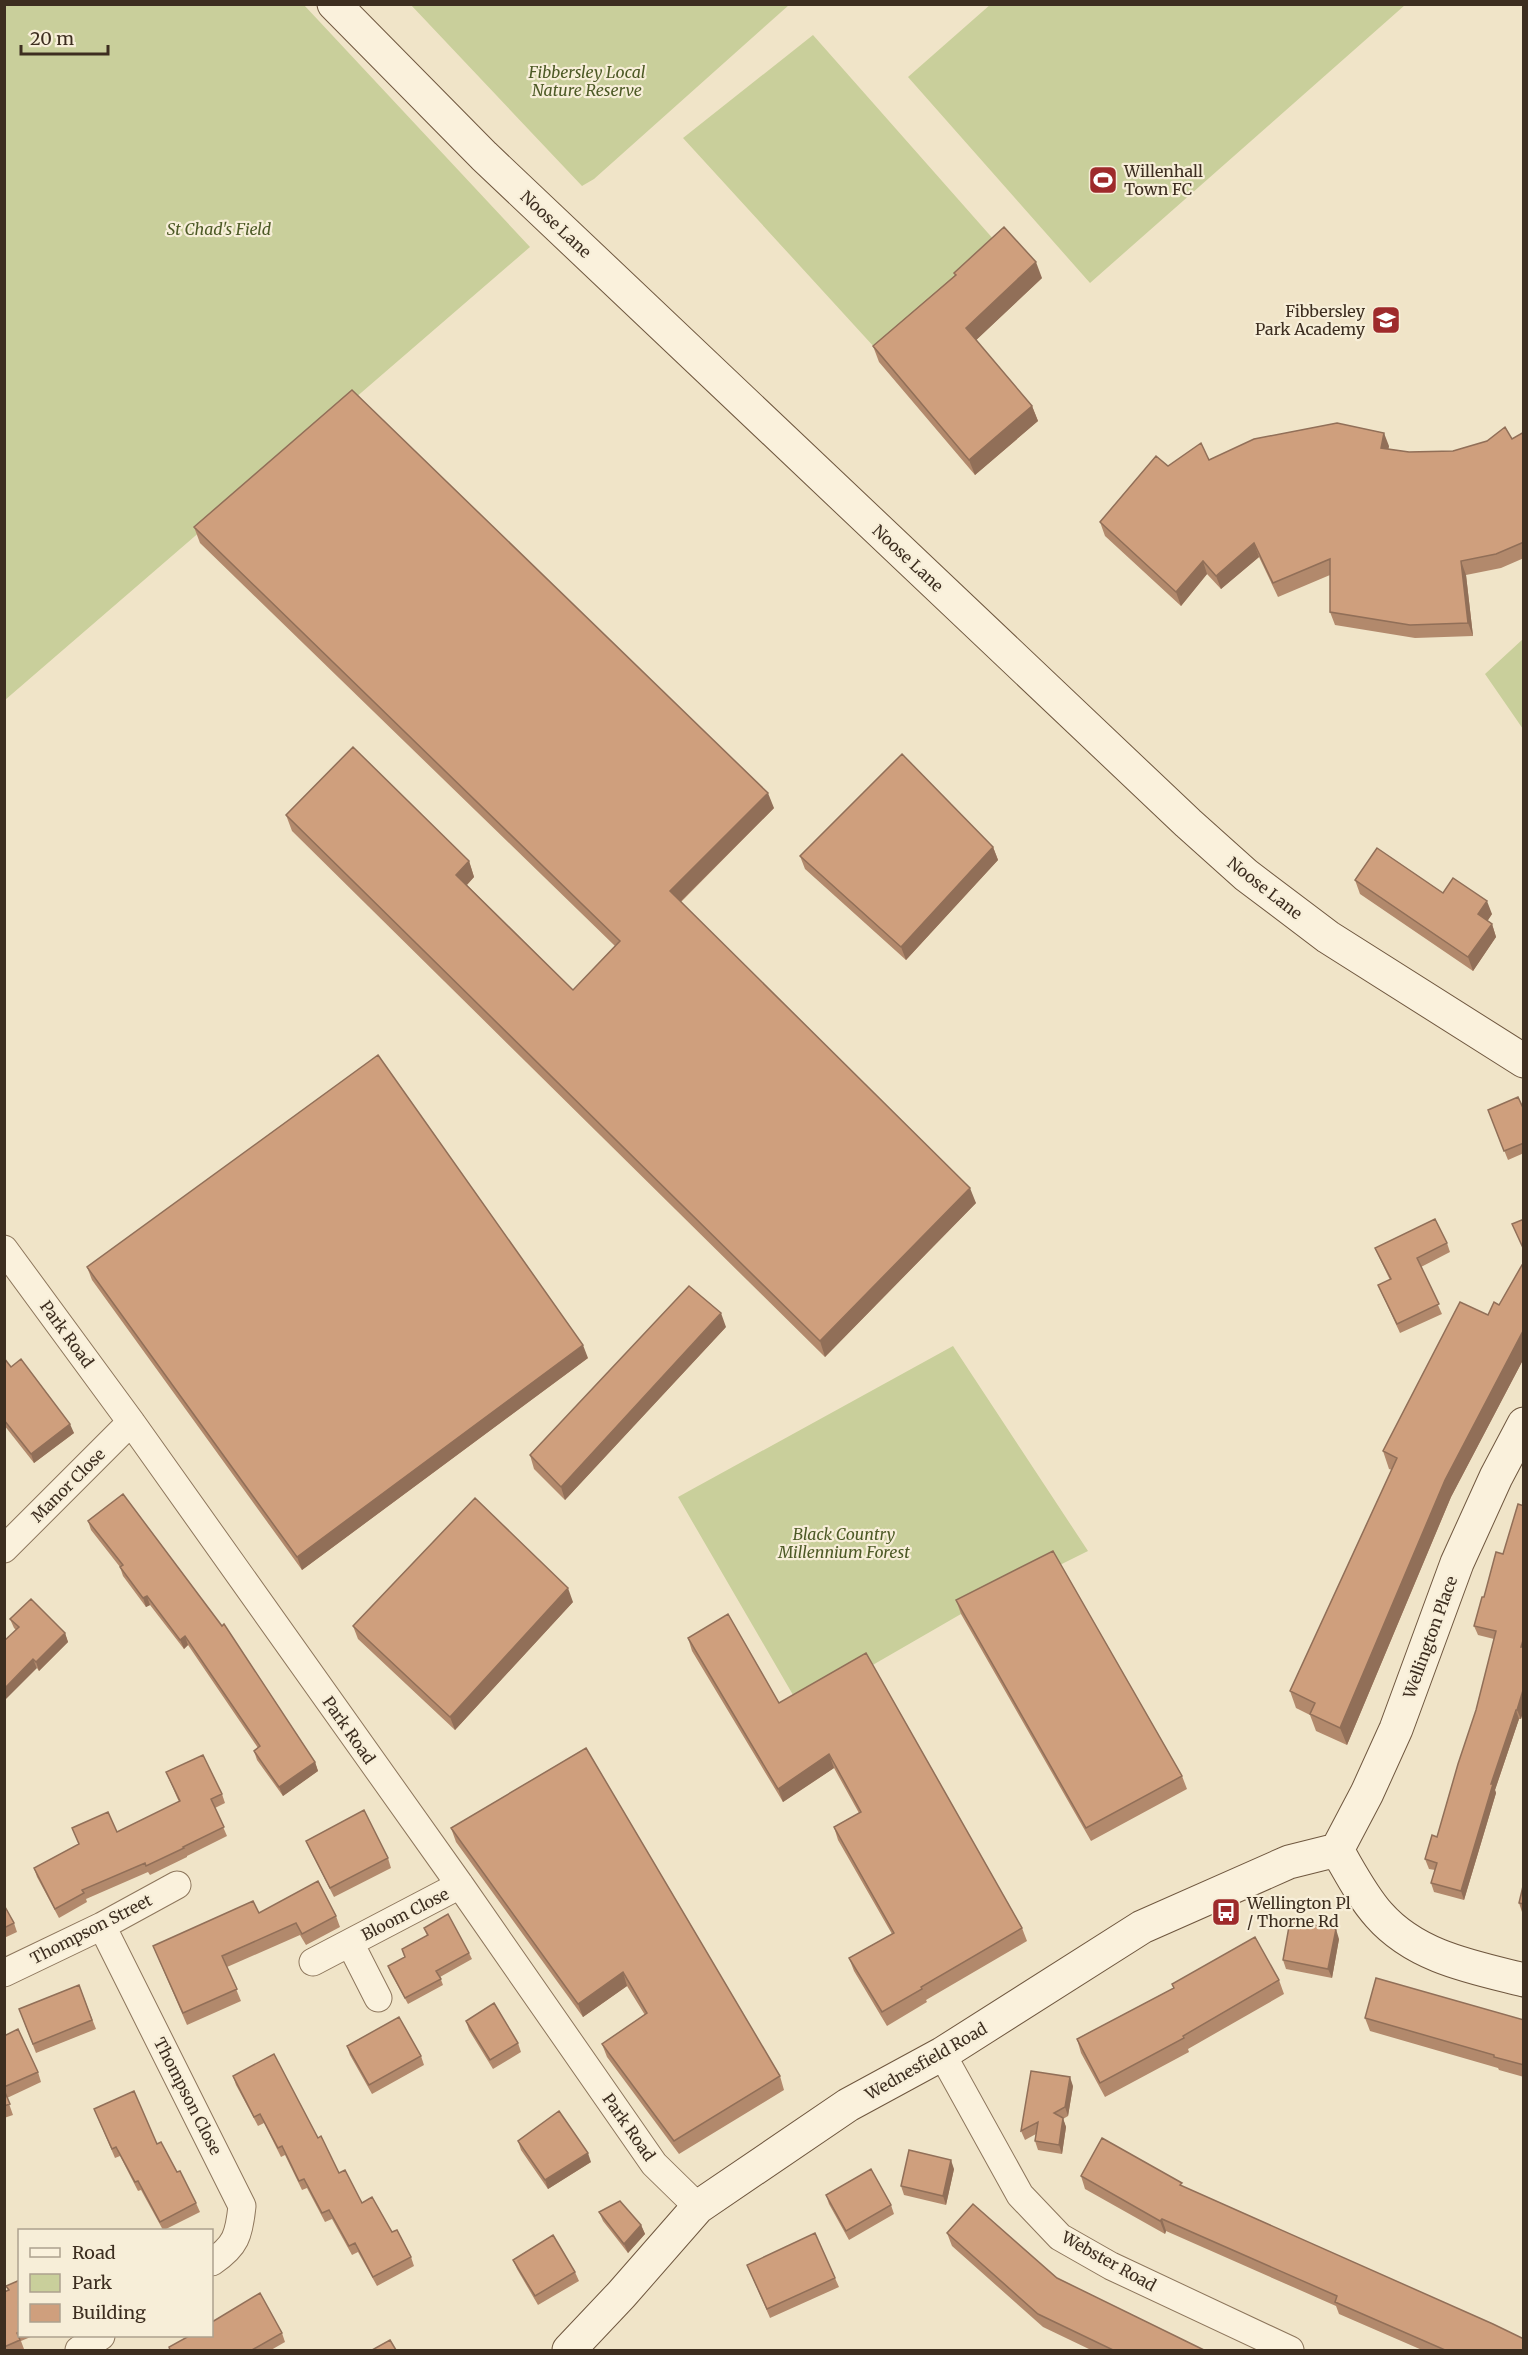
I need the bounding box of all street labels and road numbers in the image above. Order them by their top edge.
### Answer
street label: Noose Lane [517,186,595,262]
street label: Noose Lane [869,520,947,596]
street label: Noose Lane [1224,853,1306,923]
street label: Park Road [36,1296,98,1372]
street label: Manor Close [27,1444,109,1526]
street label: Wellington Place [1398,1573,1461,1702]
street label: Park Road [318,1692,380,1768]
street label: Bloom Close [358,1883,452,1945]
street label: Thompson Street [27,1889,156,1968]
street label: Wednesfield Road [861,2018,991,2104]
street label: Thompson Close [150,2034,226,2158]
street label: Park Road [598,2089,660,2165]
street label: Webster Road [1057,2226,1160,2295]

